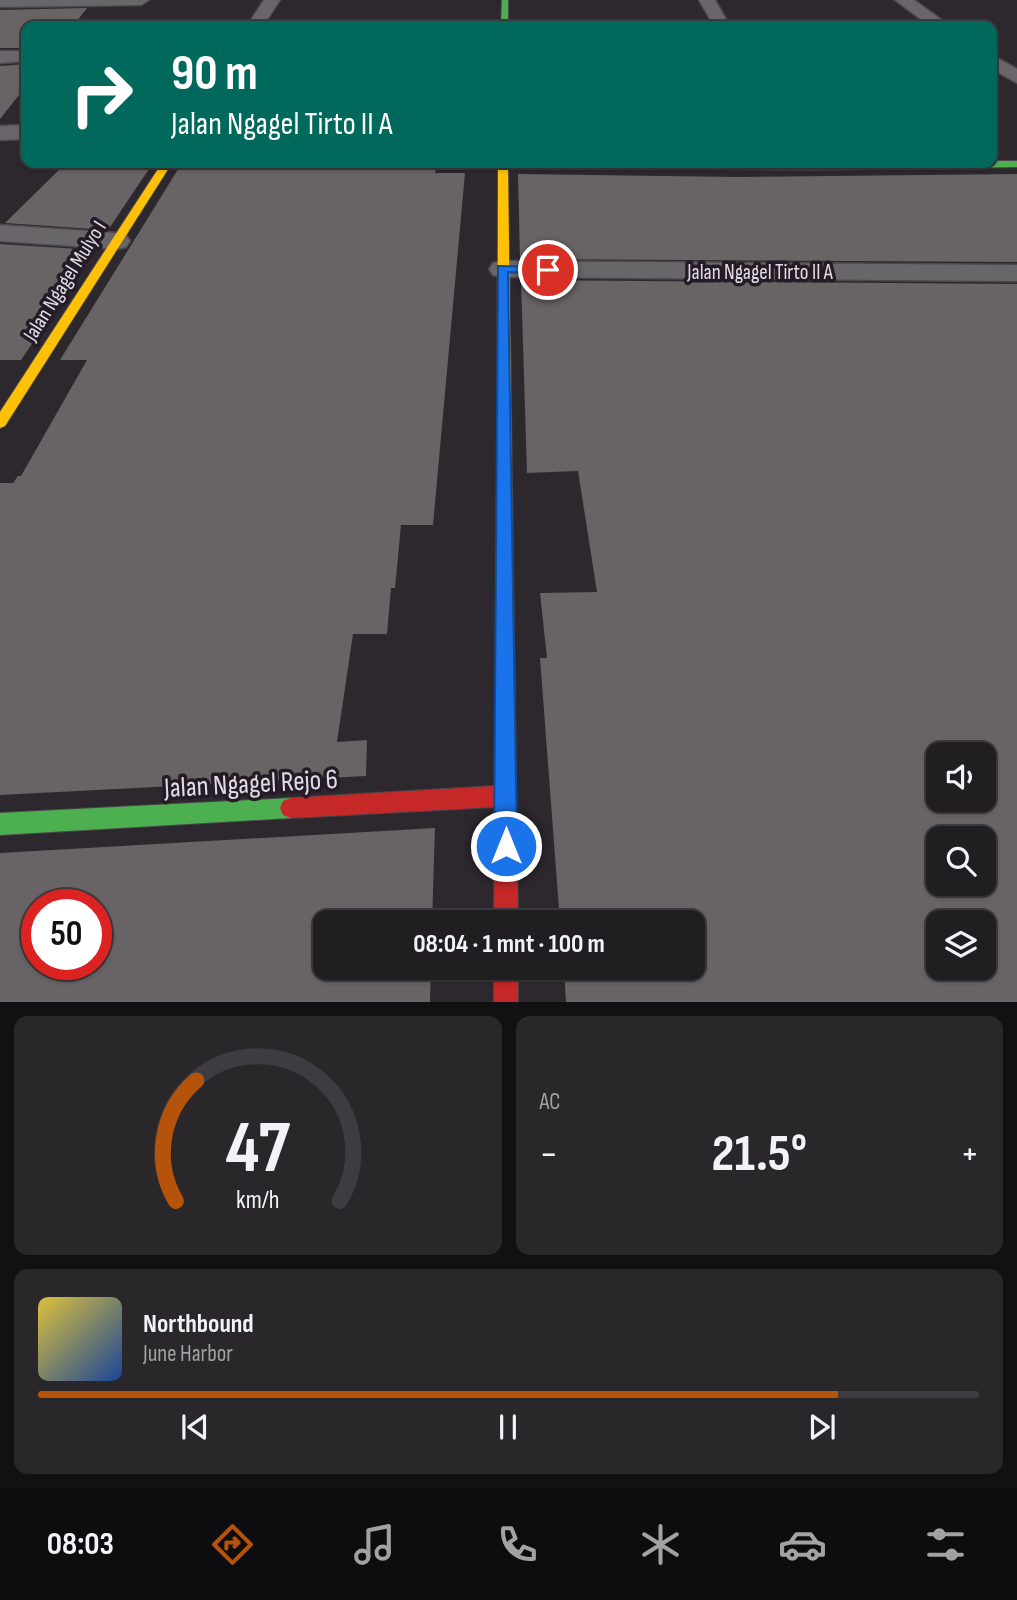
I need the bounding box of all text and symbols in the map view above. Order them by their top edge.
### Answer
text: 90 m [171,45,258,104]
icon: right [56,49,147,140]
text: Jalan Ngagel Tirto II A [171,105,393,144]
street label: Jalan Ngagel Mulyo I [18,216,112,347]
pin [518,240,578,300]
icon: arrive [529,251,567,289]
street label: Jalan Ngagel Tirto II A [686,260,834,285]
map controls [926,742,996,980]
button: sound [926,742,996,812]
street label: Jalan Ngagel Rejo 6 [162,763,339,805]
position arrow [469,809,543,883]
button: search [926,826,996,896]
speed limit sign: 50 [21,889,112,980]
button: layers [926,910,996,980]
text: 08:04 · 1 mnt · 100 m [413,929,605,960]
text: AC [540,1088,560,1116]
text: 47 [225,1106,290,1194]
text: 21.5° [712,1123,807,1186]
text: − [540,1132,558,1177]
text: + [960,1132,979,1177]
text: km/h [236,1185,279,1216]
text: Northbound [143,1309,254,1340]
text: June Harbor [143,1340,233,1368]
icon: previous [176,1408,214,1446]
icon: pause [489,1408,527,1446]
icon: next [803,1408,841,1446]
icon: directions [208,1520,257,1569]
icon: music [350,1520,399,1569]
icon: phone [493,1520,542,1569]
icon: climate [636,1520,685,1569]
icon: car [778,1520,827,1569]
icon: filters [921,1520,970,1569]
text: 08:03 [47,1525,114,1564]

